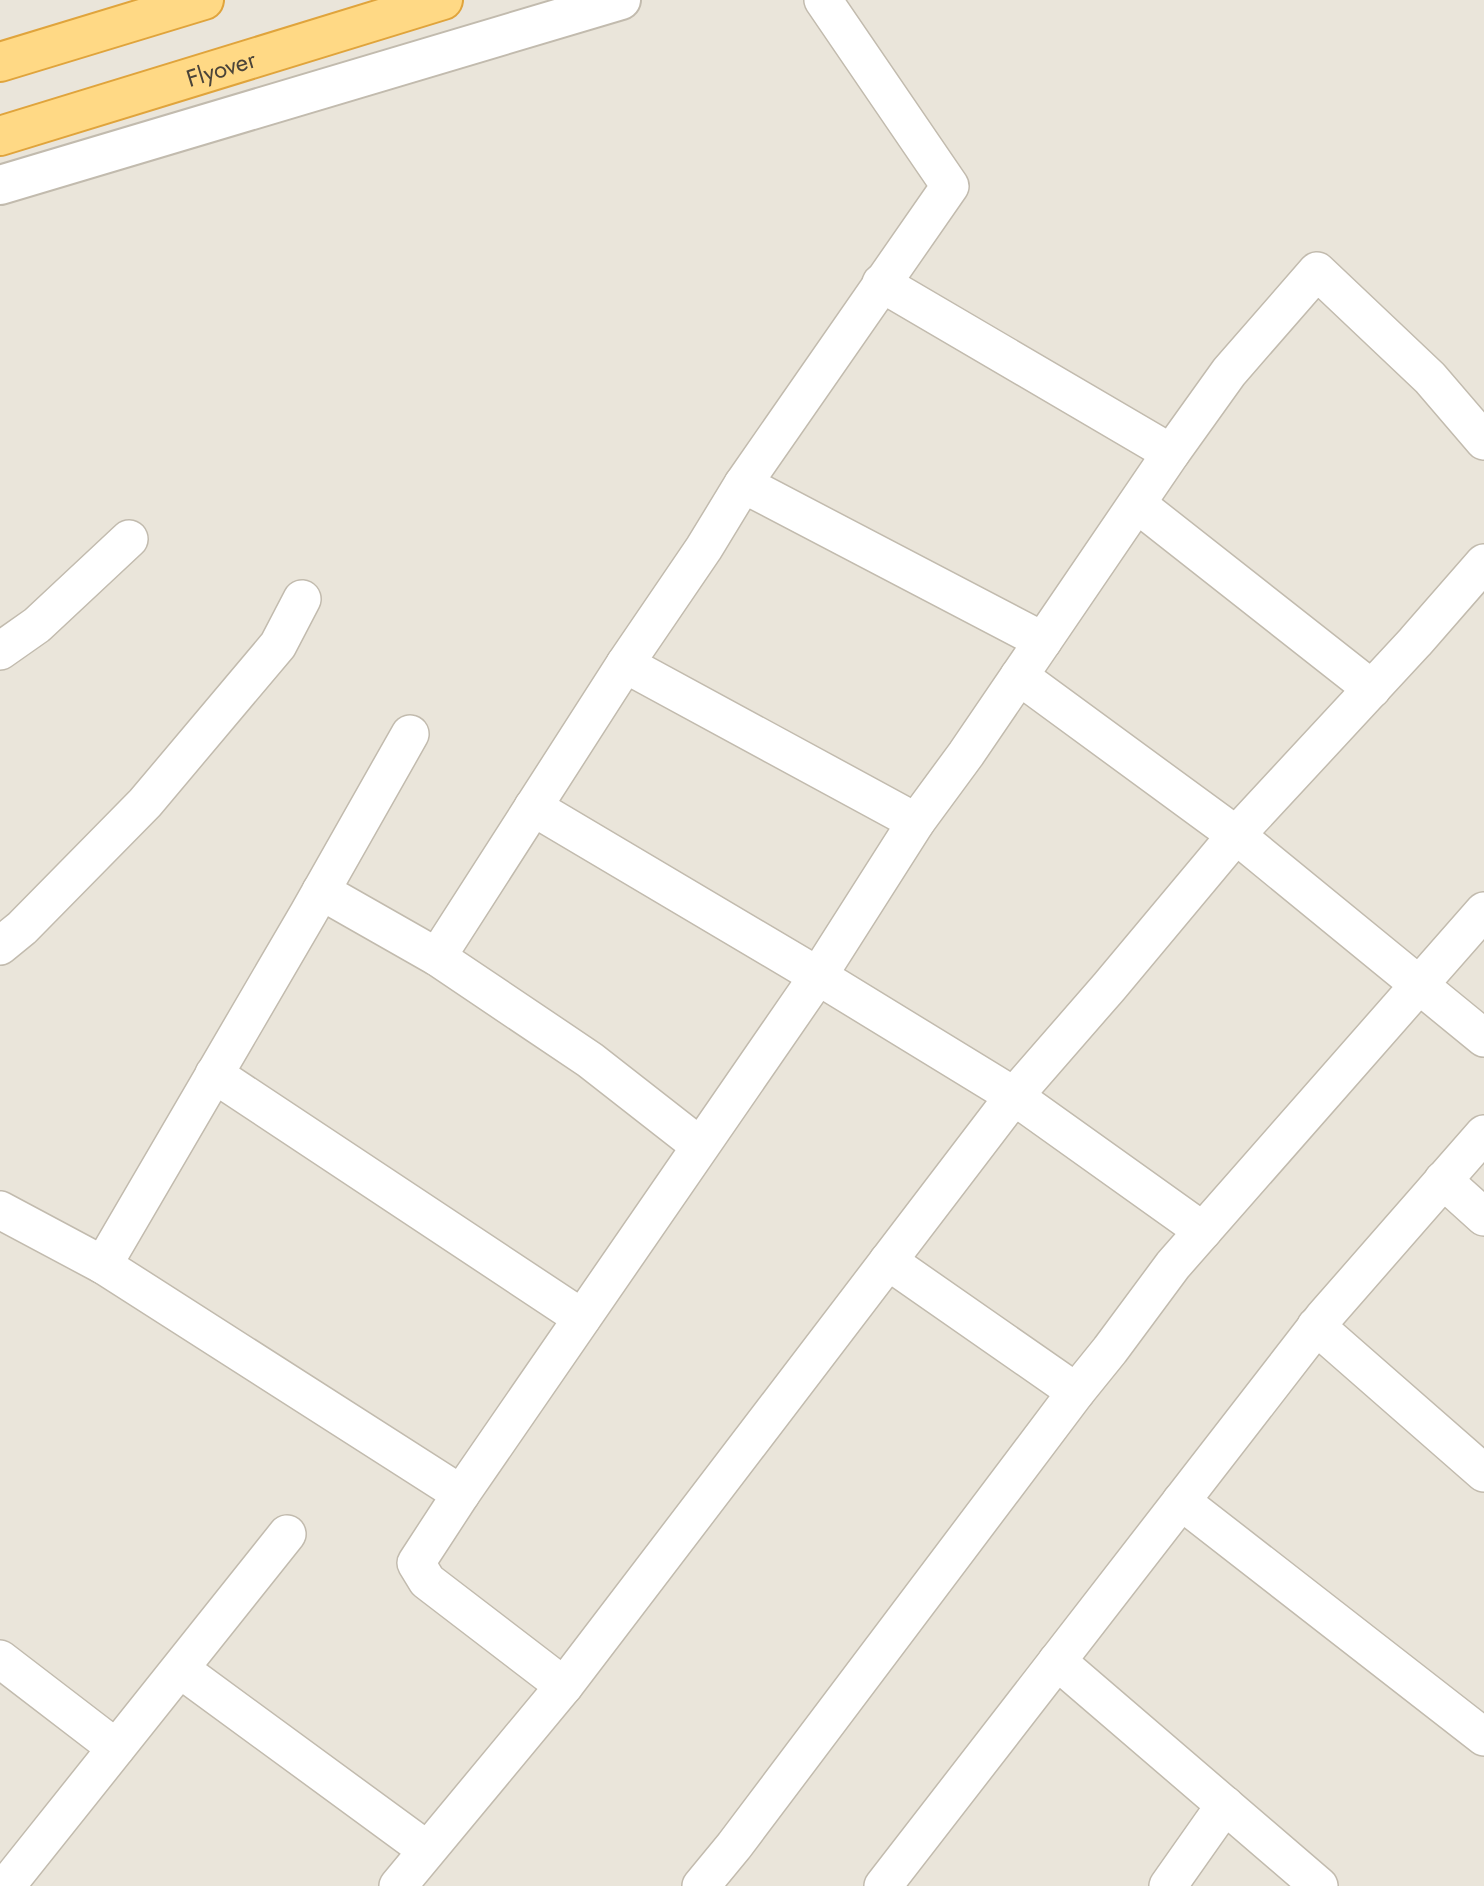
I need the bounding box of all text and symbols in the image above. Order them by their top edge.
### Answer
street label: Flyover [182,41,261,95]

